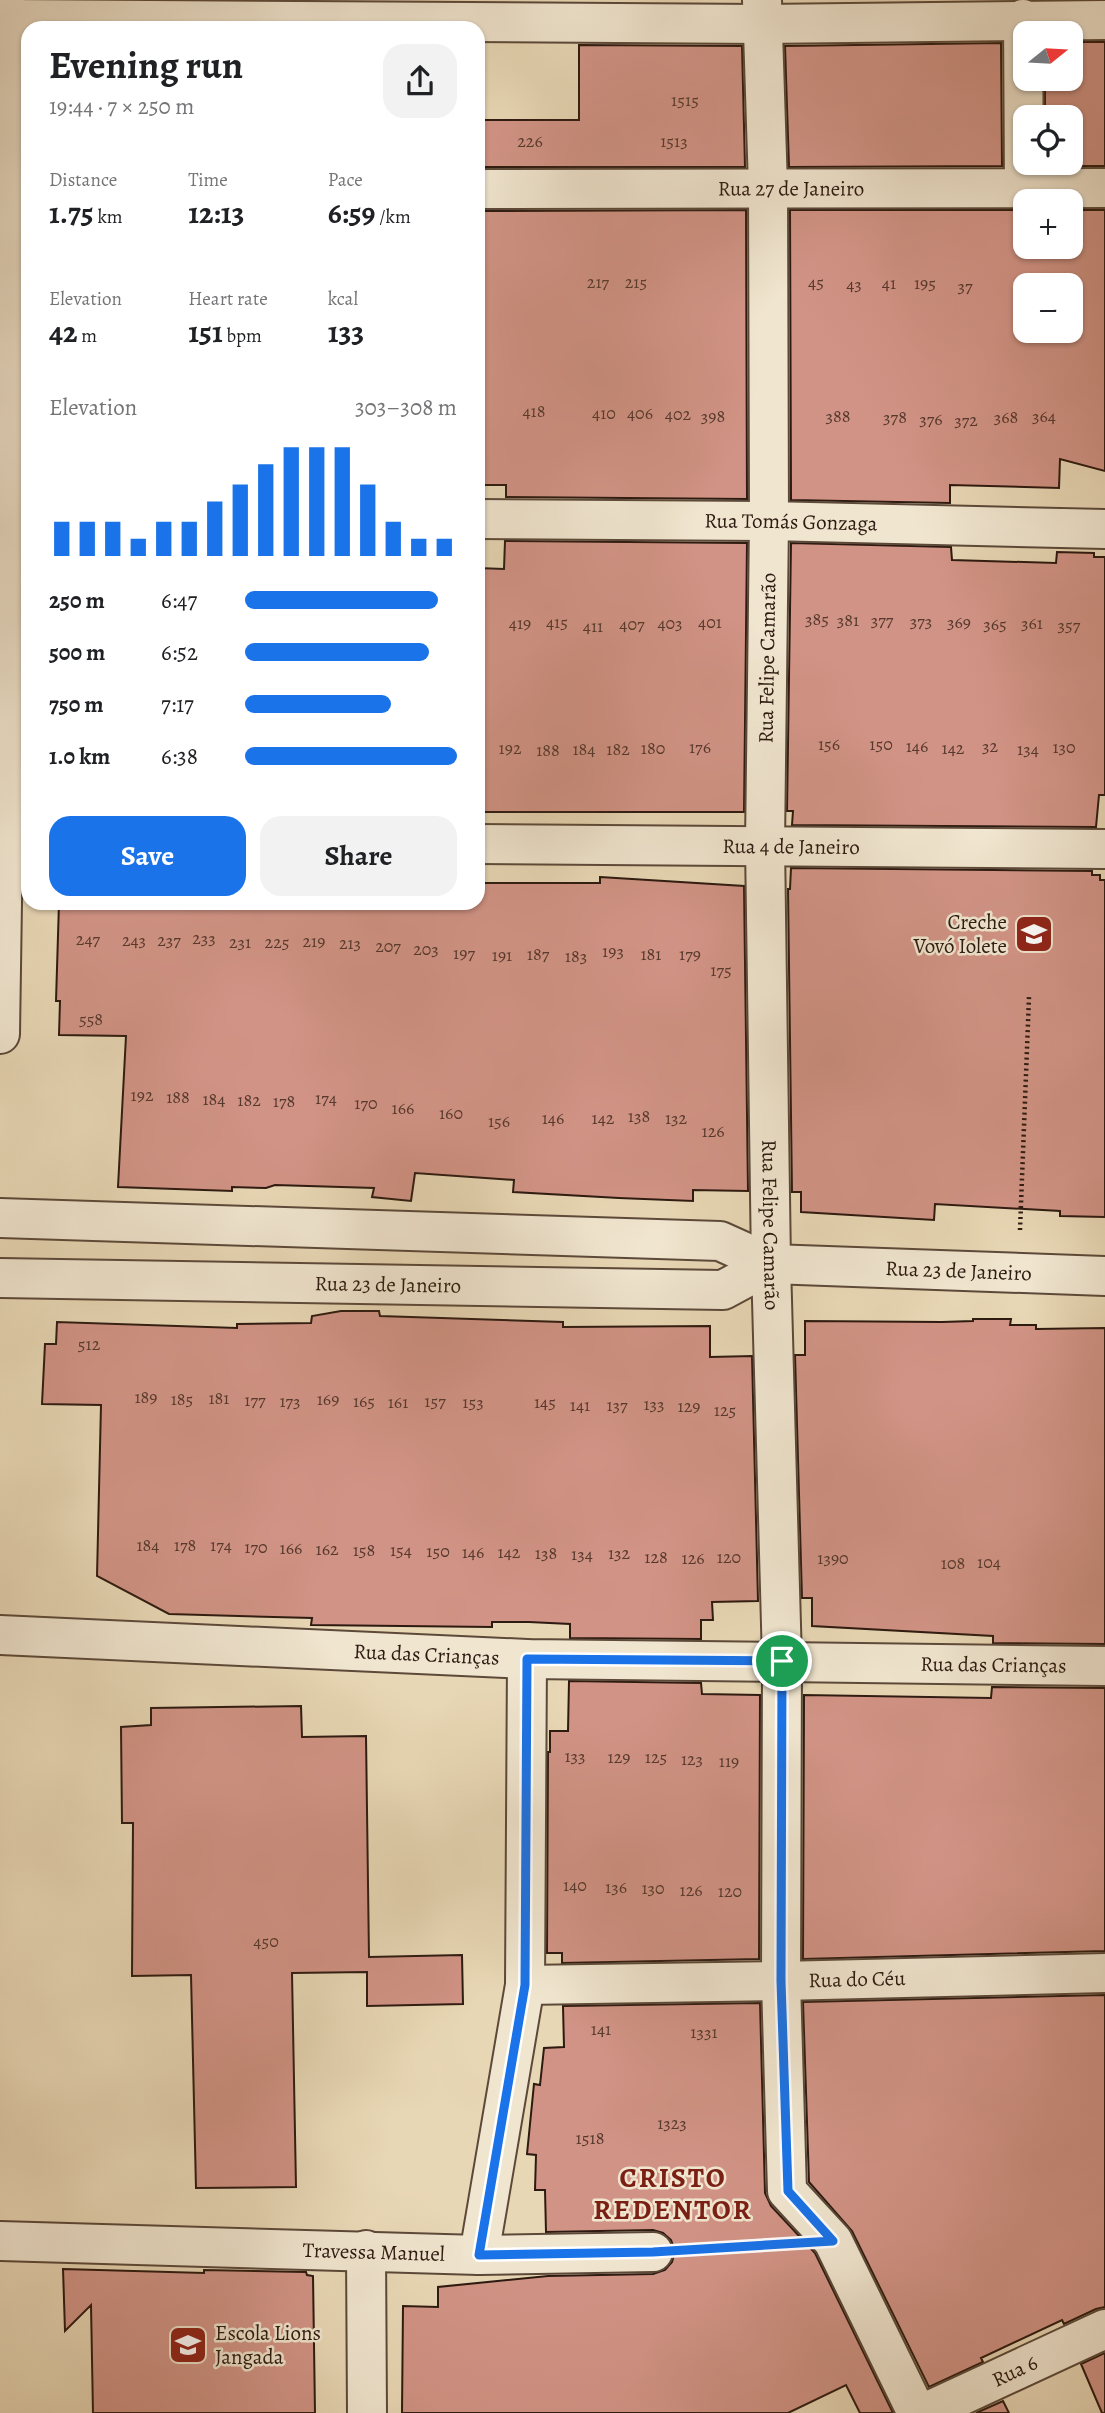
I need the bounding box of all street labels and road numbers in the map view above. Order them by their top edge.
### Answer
street label: Rua 27 de Janeiro [718,174,864,203]
street label: Rua Tomás Gonzaga [704,507,878,538]
street label: Rua Felipe Camarão [752,572,782,744]
street label: Rua 4 de Janeiro [722,832,860,861]
street label: Rua Felipe Camarão [755,1139,786,1311]
street label: Rua 23 de Janeiro [885,1254,1032,1287]
street label: Rua 23 de Janeiro [314,1269,461,1300]
street label: Rua das Crianças [353,1637,500,1672]
street label: Rua das Crianças [920,1650,1067,1680]
street label: Rua do Céu [808,1964,906,1994]
street label: Travessa Manuel [302,2236,445,2268]
street label: Rua 6 [987,2348,1042,2394]

